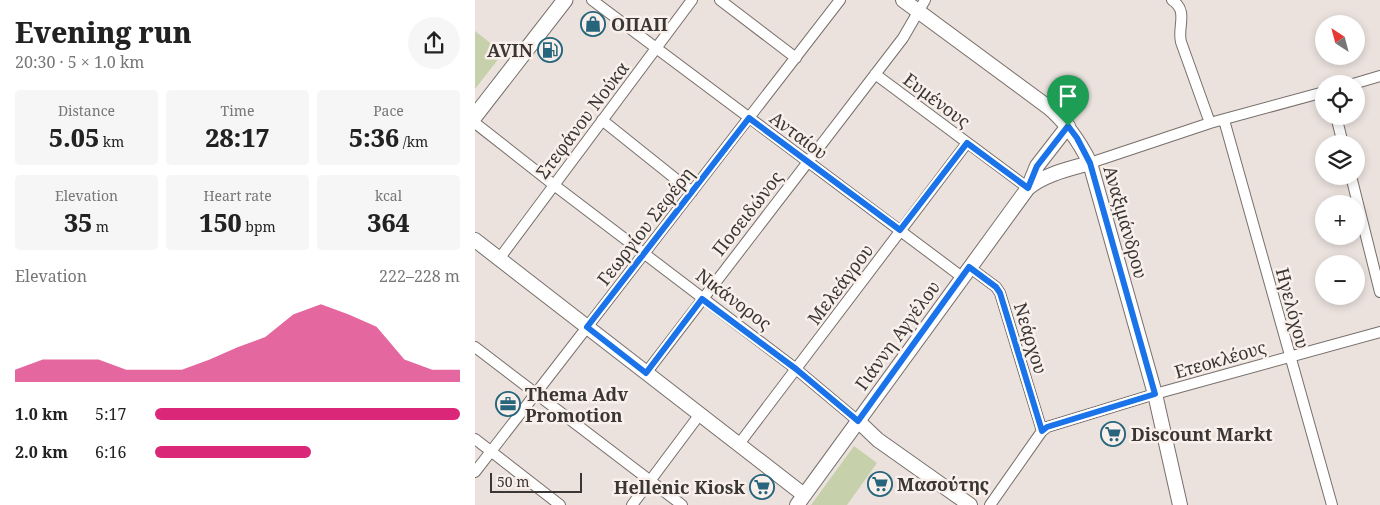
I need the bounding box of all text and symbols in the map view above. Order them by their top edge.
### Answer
shop icon: ΟΠΑΠ [580,11,606,37]
place label: ΟΠΑΠ [611,12,668,36]
text: Evening run [15,13,192,51]
north arrow [1315,15,1365,65]
map controls [1315,15,1365,305]
button: share [408,17,460,69]
fuel station icon: AVIN [537,37,563,63]
place label: AVIN [487,38,533,62]
text: 20:30 · 5 × 1.0 km [15,51,144,73]
street label: Στεφάνου Νούκα [530,56,634,183]
street label: Ευμένους [899,67,976,133]
pin [1047,75,1089,126]
button: locate [1315,75,1365,125]
icon: arrive [1054,82,1082,110]
text: Distance [58,101,115,120]
text: Time [221,101,254,120]
text: Pace [373,101,404,120]
street label: Ανταίου [765,105,833,165]
text: 5.05 [49,120,99,154]
text: 28:17 [205,120,270,154]
text: 5:36 [349,120,399,154]
text: km [99,132,124,151]
text: /km [399,132,428,151]
button: layers [1315,135,1365,185]
street label: Γεωργίου Σεφέρη [591,162,699,290]
street label: Αναξιμάνδρου [1098,163,1154,281]
street label: Ποσειδώνος [706,165,788,260]
text: Elevation [55,186,118,205]
text: Heart rate [203,186,272,205]
text: kcal [375,186,402,205]
button: + [1315,195,1365,245]
text: 35 [64,205,92,239]
text: 150 [199,205,242,239]
text: 364 [367,205,410,239]
text: m [92,217,109,236]
text: bpm [242,217,276,236]
street label: Μελεάγρου [802,239,878,329]
button: − [1315,255,1365,305]
street label: Νικάνορος [691,263,777,335]
text: Elevation [15,265,87,287]
text: 222–228 m [379,265,460,287]
street label: Ηγελόχου [1271,265,1315,351]
street label: Γιάννη Αγγέλου [849,275,945,395]
street label: Νεάρχου [1009,299,1053,377]
street label: Ετεοκλέους [1171,334,1269,384]
place label: Thema Adv Promotion [525,382,628,427]
office icon: Thema Adv Promotion [495,391,521,417]
text: 1.0 km [15,403,68,425]
text: 5:17 [95,403,126,425]
supermarket icon: Discount Markt [1100,421,1126,447]
place label: Discount Markt [1131,422,1272,446]
text: 2.0 km [15,441,68,463]
text: 6:16 [95,441,126,463]
scale bar [490,470,583,493]
supermarket icon: Μασούτης [867,471,893,497]
text: 50 m [497,472,530,491]
place label: Μασούτης [897,472,989,496]
supermarket icon: Hellenic Kiosk [749,474,775,500]
place label: Hellenic Kiosk [614,475,746,499]

